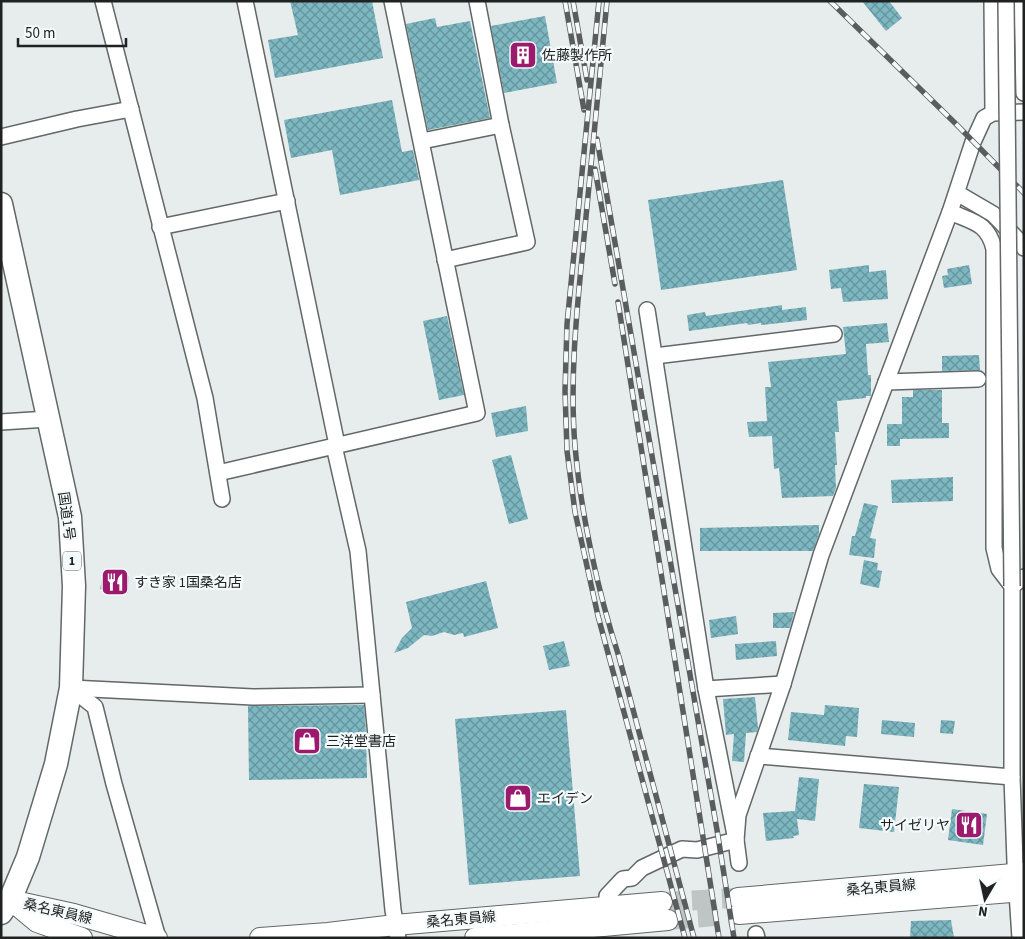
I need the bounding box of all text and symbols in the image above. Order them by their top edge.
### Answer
scale bar [18,15,125,47]
text: 50 m [25,23,55,44]
building icon: 佐藤製作所 [508,40,538,70]
place label: 佐藤製作所 [542,46,612,66]
street label: 国道1号 [53,491,79,542]
road number: 1 [63,552,81,570]
restaurant icon: すき家 1国桑名店 [100,567,130,597]
place label: すき家 1国桑名店 [134,573,242,593]
shop icon: 三洋堂書店 [292,726,322,756]
place label: 三洋堂書店 [326,732,396,752]
shop icon: エイデン [503,783,533,813]
place label: エイデン [537,789,593,809]
restaurant icon: サイゼリヤ [954,810,984,840]
place label: サイゼリヤ [880,816,950,836]
north arrow [960,874,1010,924]
street label: 桑名東員線 [845,875,917,901]
street label: 桑名東員線 [21,894,94,930]
text: N [977,900,989,921]
street label: 桑名東員線 [425,907,497,933]

